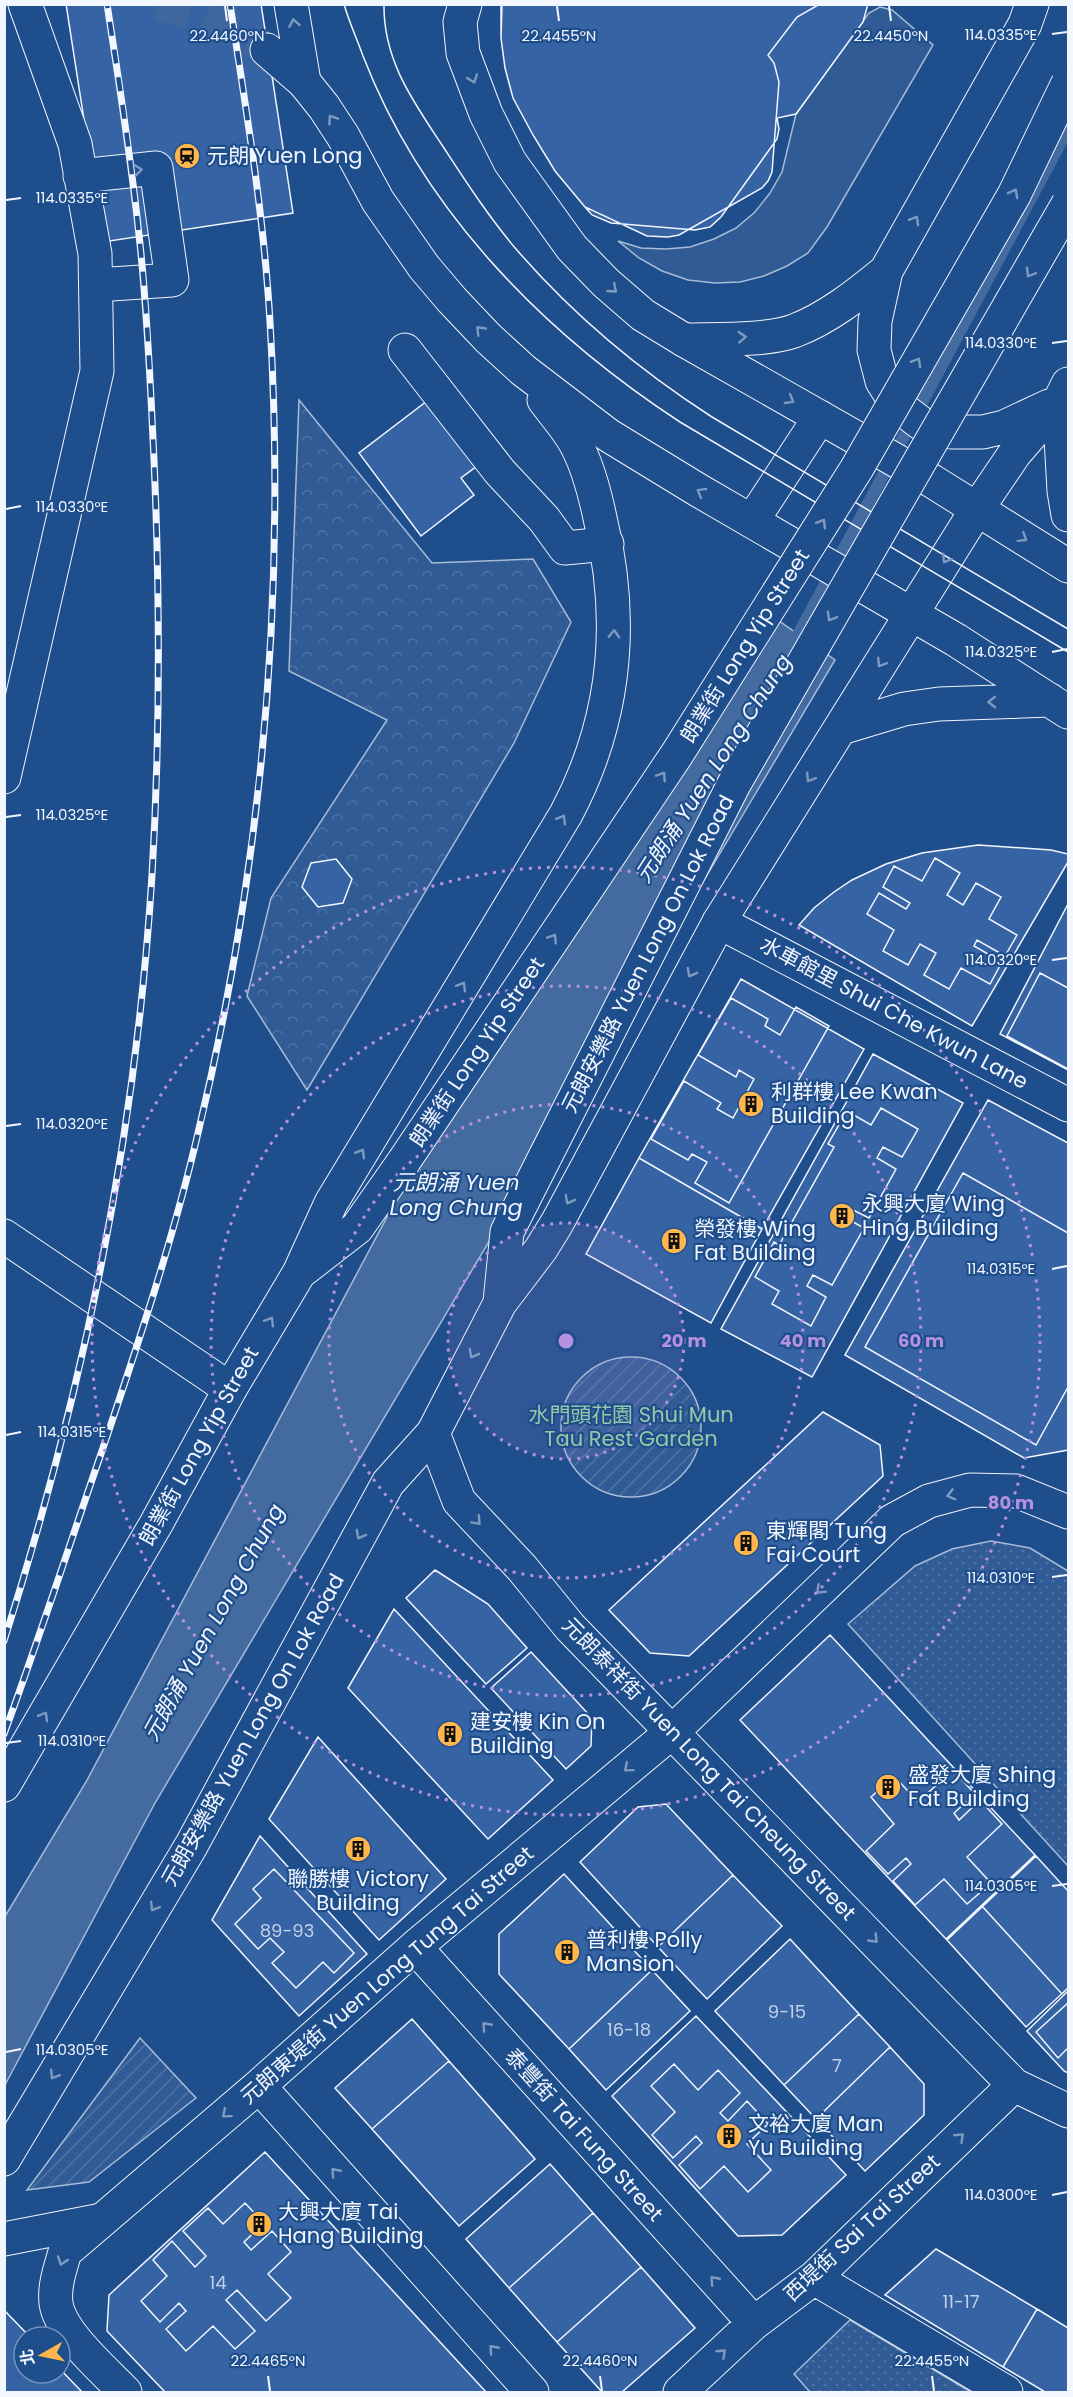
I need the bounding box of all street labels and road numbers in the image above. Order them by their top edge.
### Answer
street label: 朗業街 Long Yip Street [673,543,816,748]
street label: 元朗安樂路 Yuen Long On Lok Road [554,790,741,1118]
street label: 水車館里 Shui Che Kwun Lane [755,929,1033,1096]
street label: 朗業街 Long Yip Street [402,951,551,1152]
street label: 朗業街 Long Yip Street [132,1341,265,1550]
street label: 元朗安樂路 Yuen Long On Lok Road [154,1568,351,1891]
street label: 元朗泰祥街 Yuen Long Tai Cheung Street [556,1611,863,1927]
street label: 元朗東堤街 Yuen Long Tung Tai Street [234,1839,540,2110]
street label: 泰豐街 Tai Fung Street [499,2042,670,2227]
street label: 西堤街 Sai Tai Street [777,2148,946,2308]

